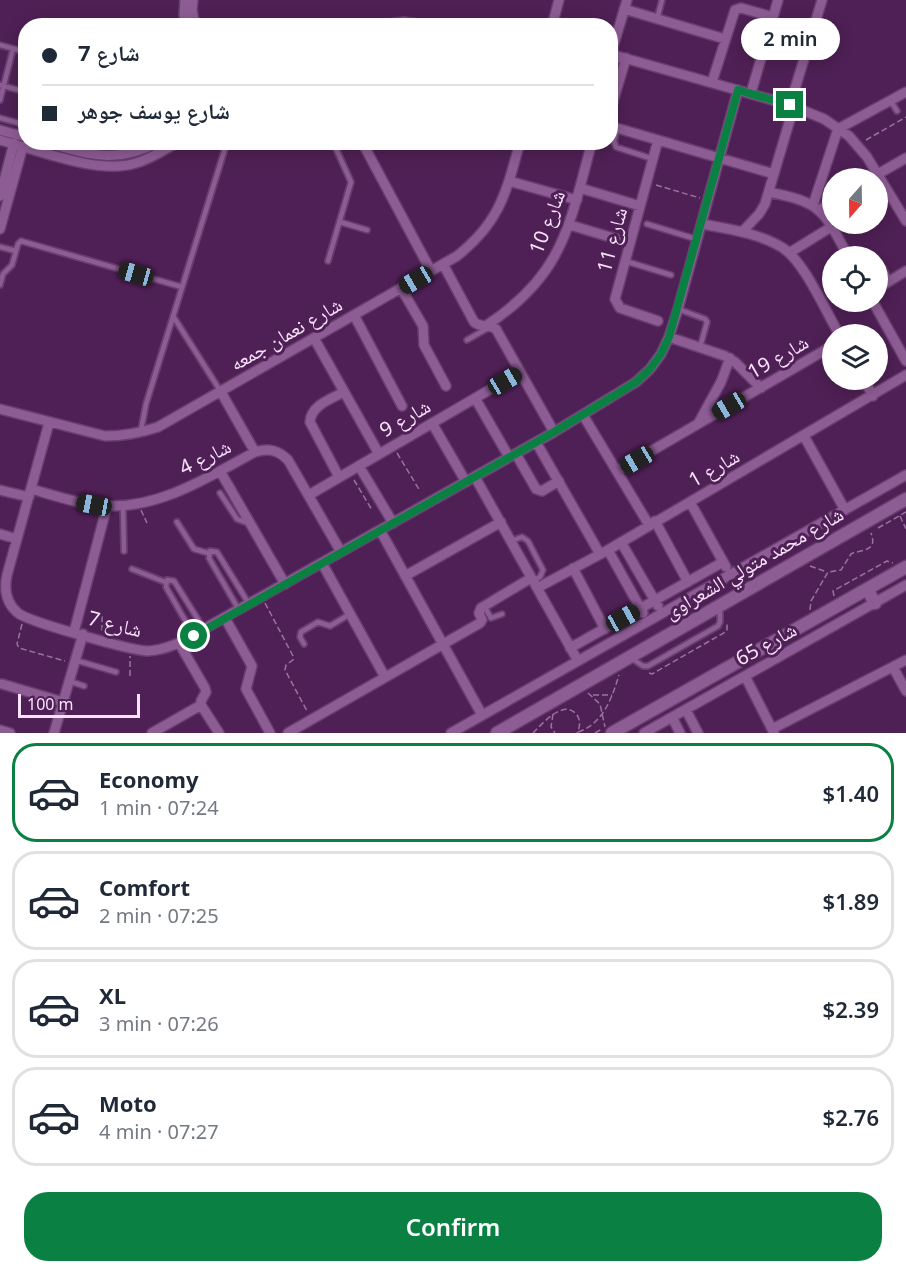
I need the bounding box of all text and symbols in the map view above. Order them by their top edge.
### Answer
callout: 2 min [740,18,840,60]
text: 2 min [763,25,818,52]
text: شارع 7 [78,37,140,67]
route end [776,91,803,118]
text: شارع يوسف جوهر [78,95,230,125]
north arrow [822,168,888,234]
map controls [822,168,888,390]
street label: شارع 10 [522,186,571,258]
street label: شارع 11 [590,204,633,275]
button: locate [822,246,888,312]
car [116,260,156,288]
car [396,263,436,297]
street label: شارع نعمان جمعه [225,290,347,377]
button: layers [822,324,888,390]
street label: شارع 19 [742,328,813,385]
car [485,364,525,398]
car [709,389,749,423]
street label: شارع 9 [374,392,435,443]
street label: شارع 4 [174,432,235,481]
street label: شارع 1 [683,442,744,493]
car [617,443,657,477]
car [75,493,113,517]
street label: شارع محمد متولي الشعراوى [659,500,850,628]
car [603,601,643,635]
street label: شارع 7 [85,604,145,643]
street label: شارع 65 [730,616,801,671]
route start [180,622,207,649]
scale bar [18,691,140,718]
text: 100 m [27,693,74,715]
text: Economy [99,764,198,794]
icon: car [27,766,81,820]
text: $1.40 [823,778,879,808]
text: 1 min · 07:24 [99,794,219,821]
text: Comfort [99,872,190,902]
icon: car [27,874,81,928]
text: $1.89 [823,886,879,916]
text: 2 min · 07:25 [99,902,219,929]
text: XL [99,980,126,1010]
icon: car [27,982,81,1036]
text: $2.39 [823,994,879,1024]
text: 3 min · 07:26 [99,1010,219,1037]
text: Moto [99,1088,157,1118]
icon: car [27,1090,81,1144]
text: $2.76 [823,1102,879,1132]
text: 4 min · 07:27 [99,1118,219,1145]
button: Confirm [24,1192,882,1261]

